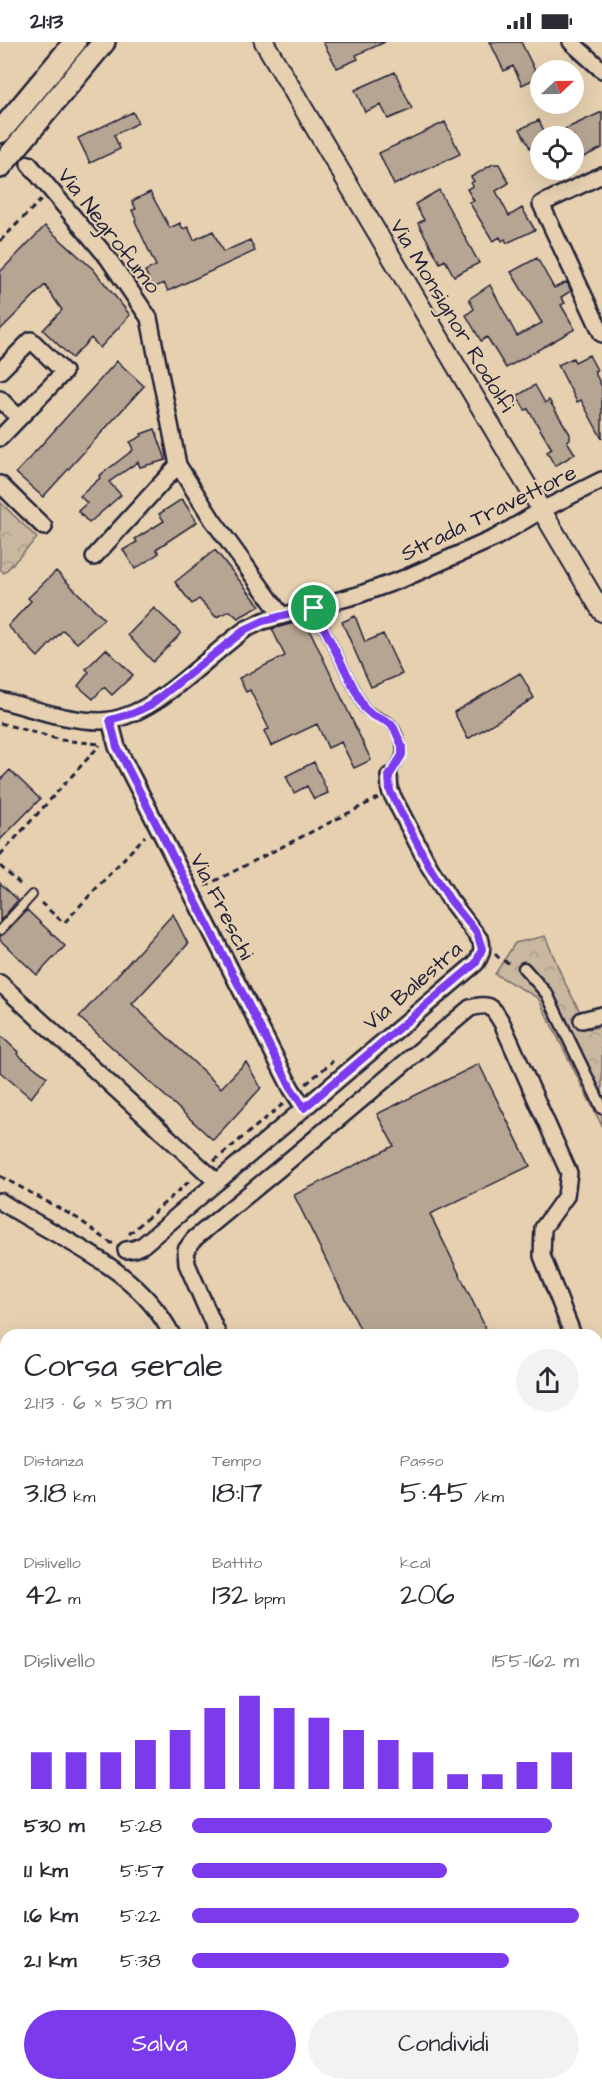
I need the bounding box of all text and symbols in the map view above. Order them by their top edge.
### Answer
text: 21:13 [30,6,63,37]
north arrow [530,60,584,114]
map controls [530,60,584,180]
button: locate [530,126,584,180]
street label: Via Negrofumo [49,161,168,302]
street label: Via Monsignor Rodolfi [381,213,522,419]
street label: Strada Travettore [395,457,582,569]
pin [288,582,339,633]
icon: arrive [297,591,330,624]
street label: Via Freschi [182,848,262,965]
street label: Via Balestra [357,934,469,1038]
text: Corsa serale [24,1343,223,1389]
button: share [516,1349,579,1412]
text: 21:13 · 6 × 530 m [24,1389,171,1417]
text: Distanza [24,1450,84,1472]
text: Tempo [212,1450,261,1472]
text: Passo [400,1450,443,1472]
text: 3.18 [24,1472,67,1514]
text: 18:17 [212,1472,263,1514]
text: 5:45 [400,1472,468,1514]
text: km [67,1486,95,1508]
text: /km [468,1486,504,1508]
text: Dislivello [24,1552,81,1574]
text: Battito [212,1552,262,1574]
text: kcal [400,1552,431,1574]
text: 42 [24,1574,62,1616]
text: 132 [212,1574,248,1616]
text: 206 [400,1574,455,1616]
text: m [62,1588,80,1610]
text: bpm [248,1588,285,1610]
text: Dislivello [24,1647,95,1675]
text: 155–162 m [492,1647,579,1675]
text: 530 m [24,1812,85,1840]
text: 5:28 [120,1812,162,1840]
text: 1.1 km [24,1857,68,1885]
text: 5:57 [120,1857,164,1885]
text: 1.6 km [24,1902,78,1930]
text: 5:22 [120,1902,160,1930]
text: 2.1 km [24,1947,77,1975]
text: 5:38 [120,1947,161,1975]
button: Salva [24,2010,296,2079]
button: Condividi [308,2010,579,2079]

